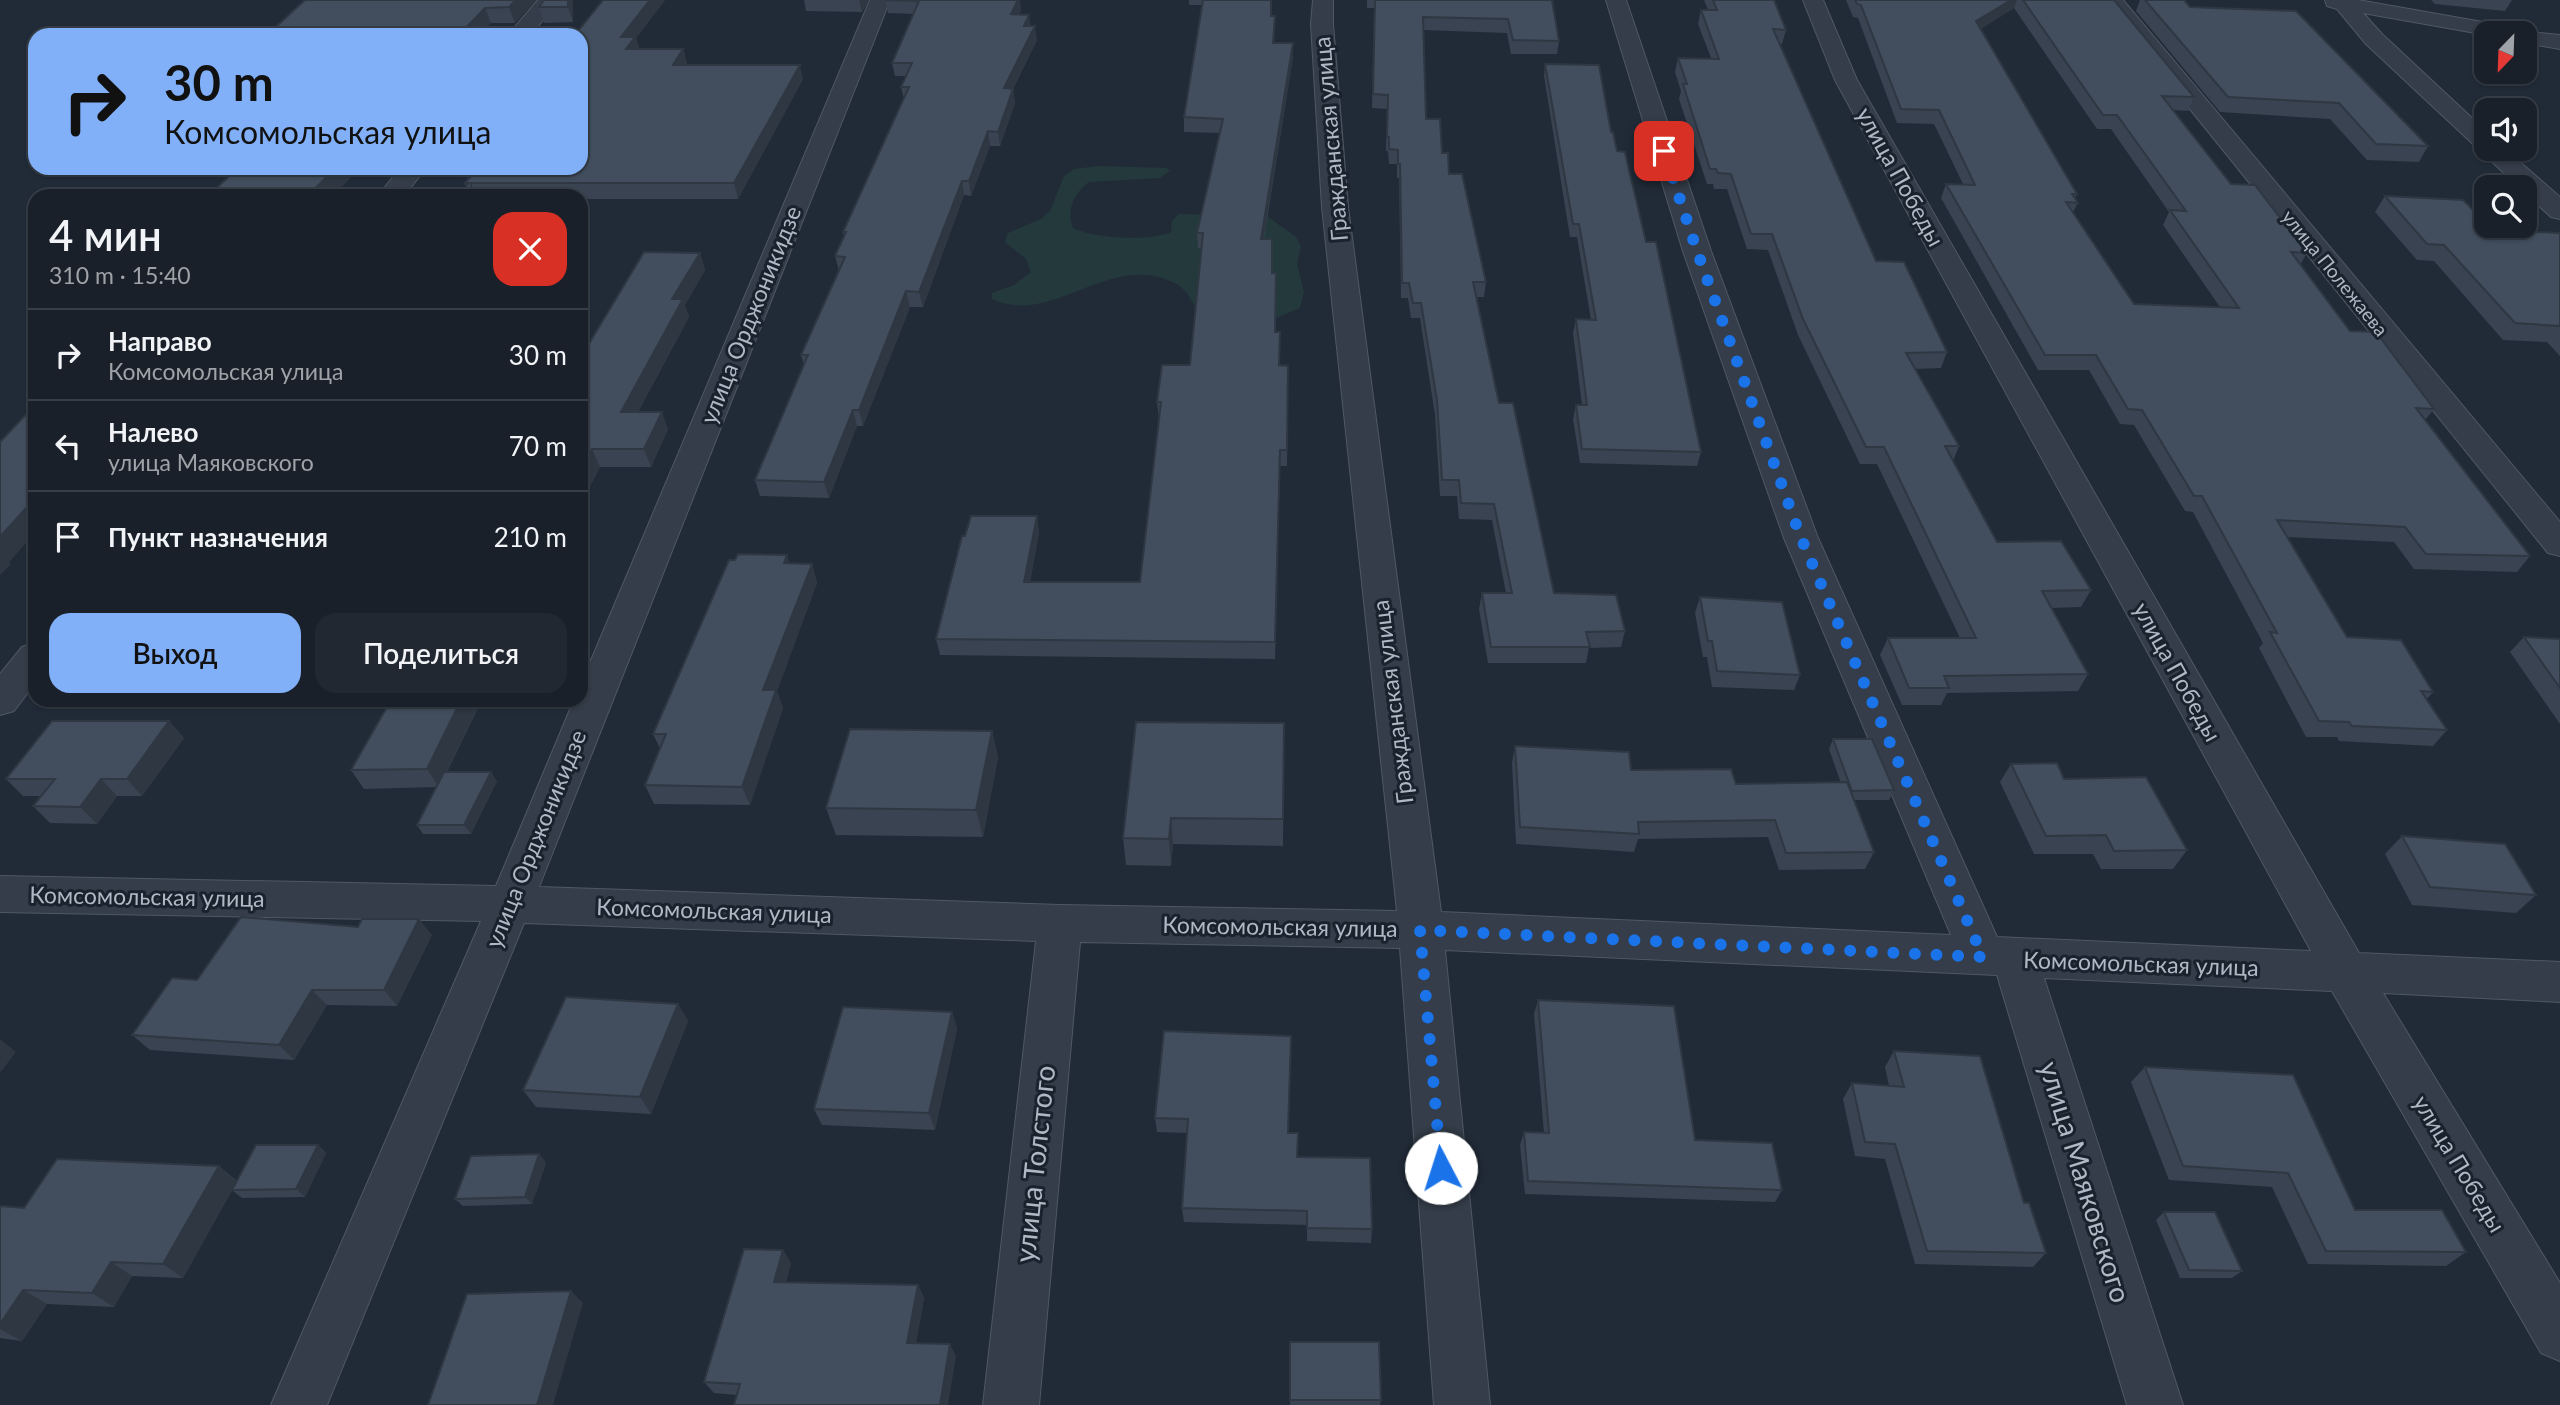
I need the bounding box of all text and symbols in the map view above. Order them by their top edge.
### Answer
north arrow [2474,21,2538,84]
map controls [2474,21,2537,238]
street label: Гражданская улица [1307,36,1353,242]
text: 30 m [164,53,274,111]
icon: right [49,56,140,147]
button: sound [2474,98,2537,161]
street label: улица Победы [1851,102,1951,251]
text: Комсомольская улица [164,112,492,151]
pin [1634,121,1694,181]
icon: arrive [1645,132,1683,170]
button: search [2474,175,2537,238]
street label: улица Орджоникидзе [694,202,807,428]
street label: улица Полежаева [2278,205,2393,340]
text: 4 мин [49,210,162,260]
button: close [493,212,567,286]
text: 310 m · 15:40 [49,261,191,289]
text: Направо [108,325,212,357]
icon: right [49,336,87,374]
text: 30 m [509,339,567,371]
text: Комсомольская улица [108,357,343,385]
text: Налево [108,416,198,448]
icon: left [49,427,87,465]
text: 70 m [509,430,567,462]
text: улица Маяковского [108,448,314,476]
icon: arrive [49,518,87,556]
text: Пункт назначения [108,521,328,553]
text: 210 m [494,521,567,553]
street label: улица Победы [2128,597,2228,746]
street label: Гражданская улица [1366,599,1418,806]
button: Выход [49,613,301,693]
button: Поделиться [315,613,567,693]
street label: улица Орджоникидзе [479,726,592,952]
street label: Комсомольская улица [29,880,265,912]
street label: Комсомольская улица [596,892,832,928]
street label: Комсомольская улица [1162,910,1398,942]
street label: Комсомольская улица [2023,945,2259,981]
street label: улица Маяковского [2033,1057,2139,1307]
street label: улица Толстого [1007,1064,1061,1264]
street label: улица Победы [2408,1090,2512,1237]
position arrow [1404,1131,1478,1205]

